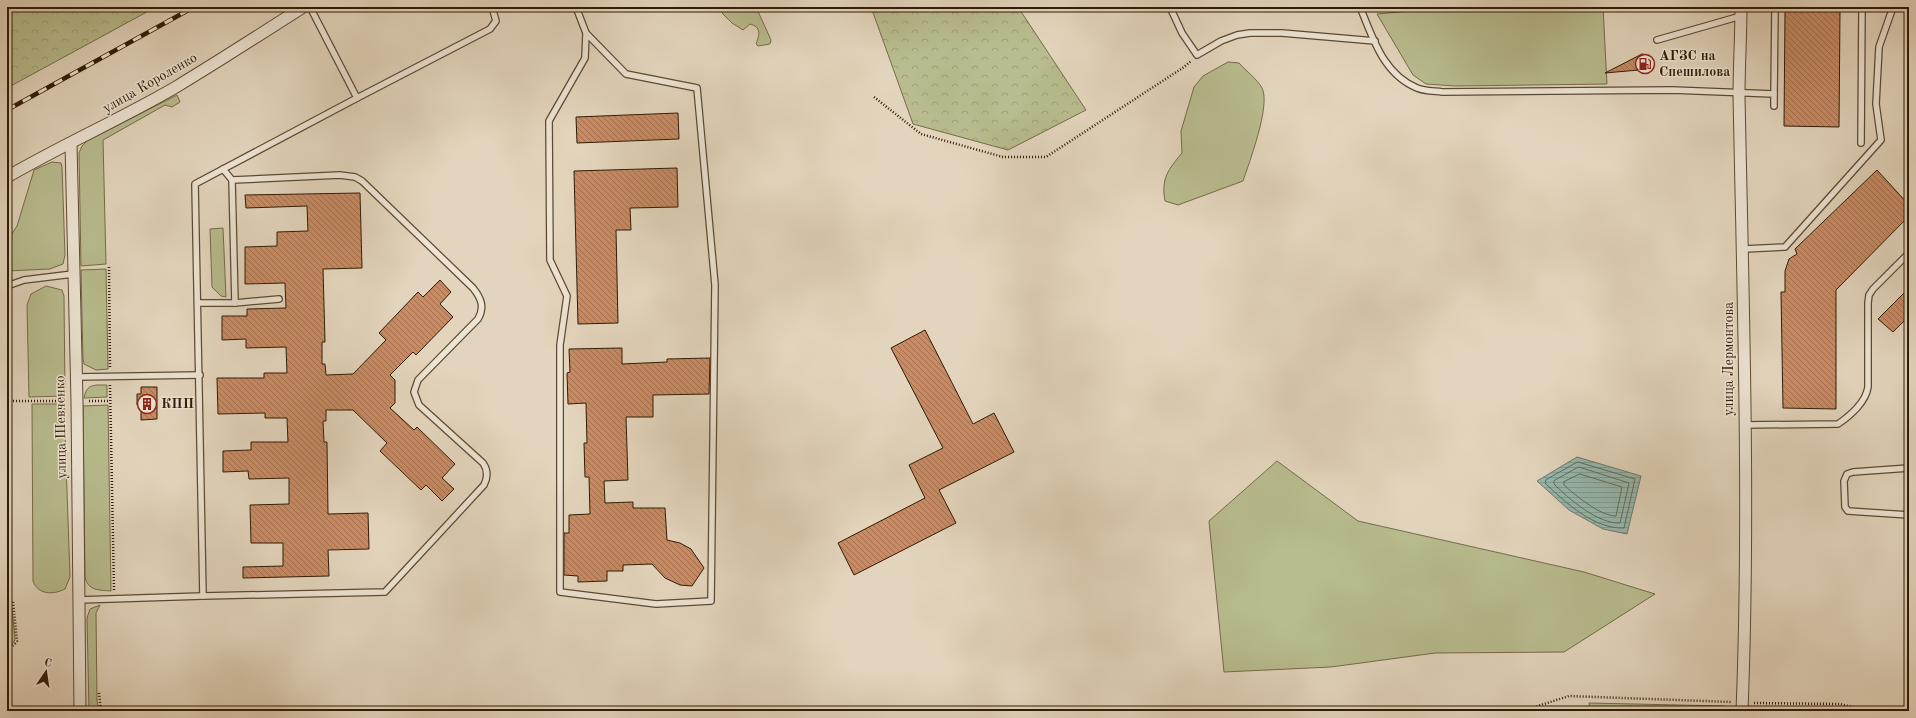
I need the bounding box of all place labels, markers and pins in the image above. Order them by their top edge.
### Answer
place label: АГЗС на Спешилова [1659,49,1730,79]
fuel station icon: АГЗС на Спешилова [1634,53,1656,75]
building icon: КПП [136,393,158,415]
place label: КПП [161,397,194,411]

